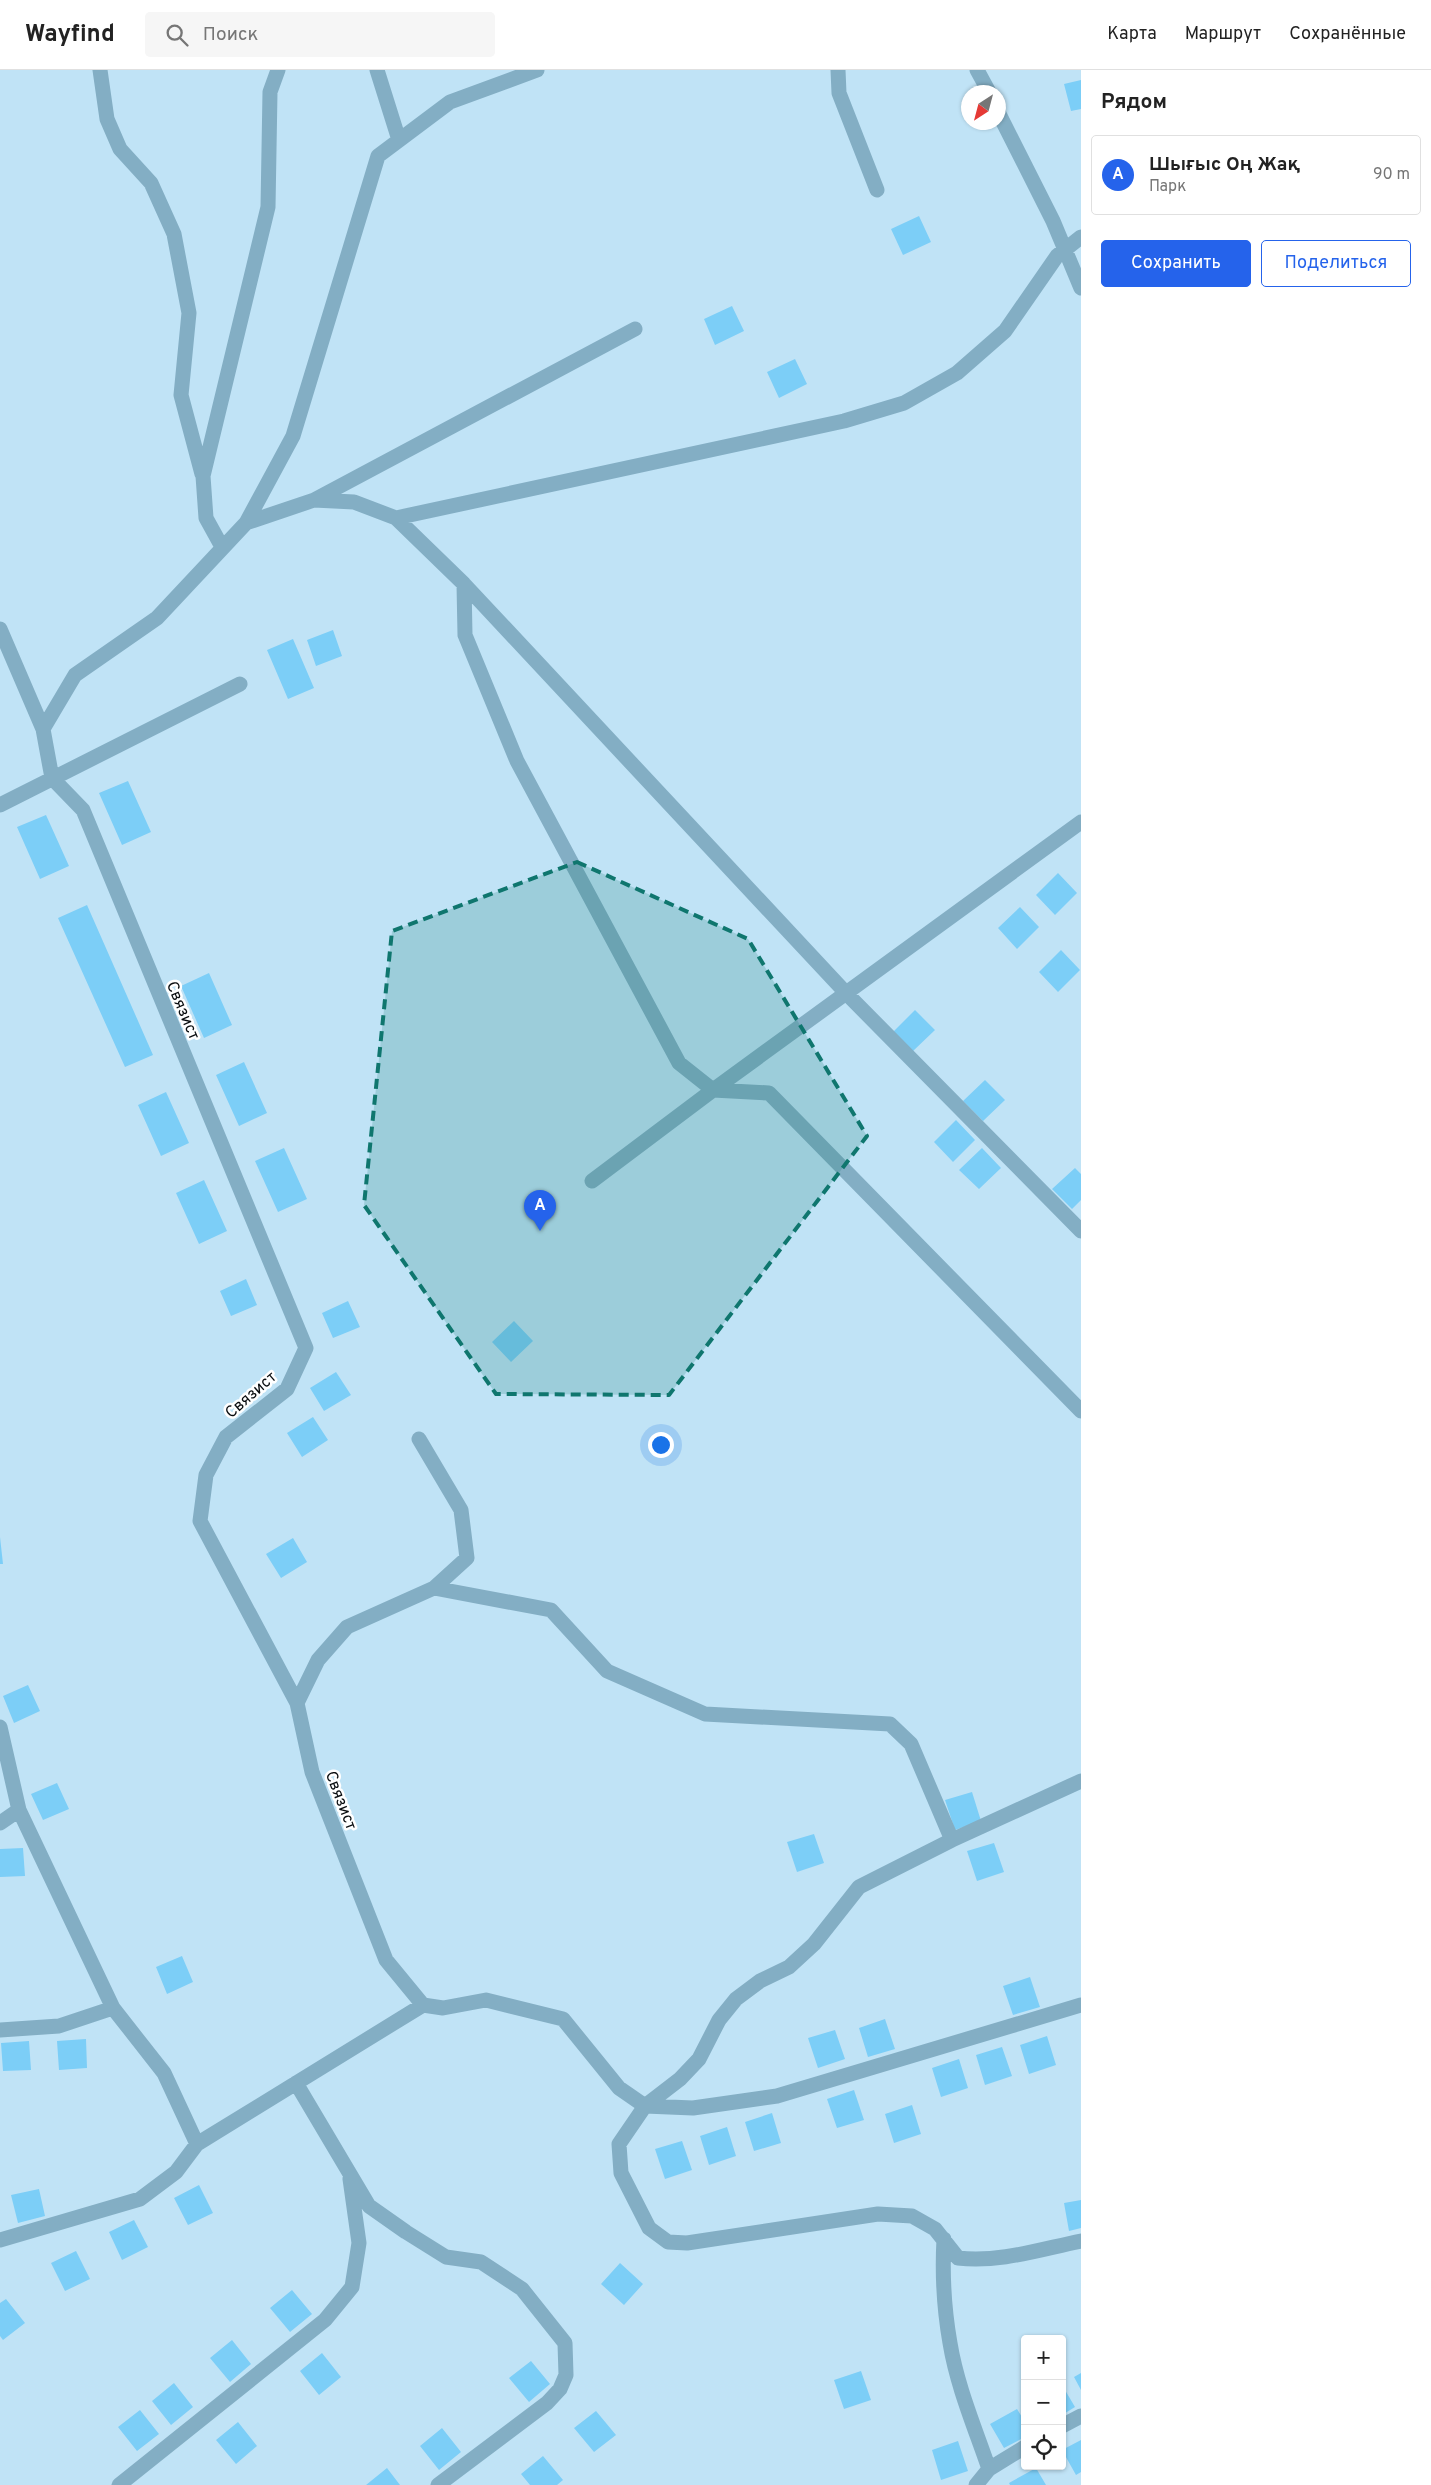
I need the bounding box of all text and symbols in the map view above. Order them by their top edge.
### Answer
search box [145,12,495,57]
text: Wayfind [25,20,115,50]
icon: search [163,21,191,49]
text: Поиск [203,23,258,47]
text: Карта [1107,23,1157,46]
text: Маршрут [1185,23,1261,46]
text: Сохранённые [1289,23,1406,46]
north arrow [961,85,1006,130]
text: Рядом [1101,89,1167,116]
text: Шығыс Оң Жақ [1149,153,1300,177]
text: A [1112,165,1124,185]
text: 90 m [1373,165,1410,185]
text: Парк [1149,177,1186,197]
button: Сохранить [1101,240,1251,287]
button: Поделиться [1261,240,1411,287]
street label: Связист [161,979,203,1043]
pin: A [524,1190,556,1231]
street label: Связист [222,1368,281,1423]
your location [648,1432,674,1458]
street label: Связист [320,1768,360,1833]
map controls [1021,2335,1066,2470]
button: + [1021,2335,1066,2380]
button: − [1021,2380,1066,2425]
button: locate [1021,2425,1066,2470]

